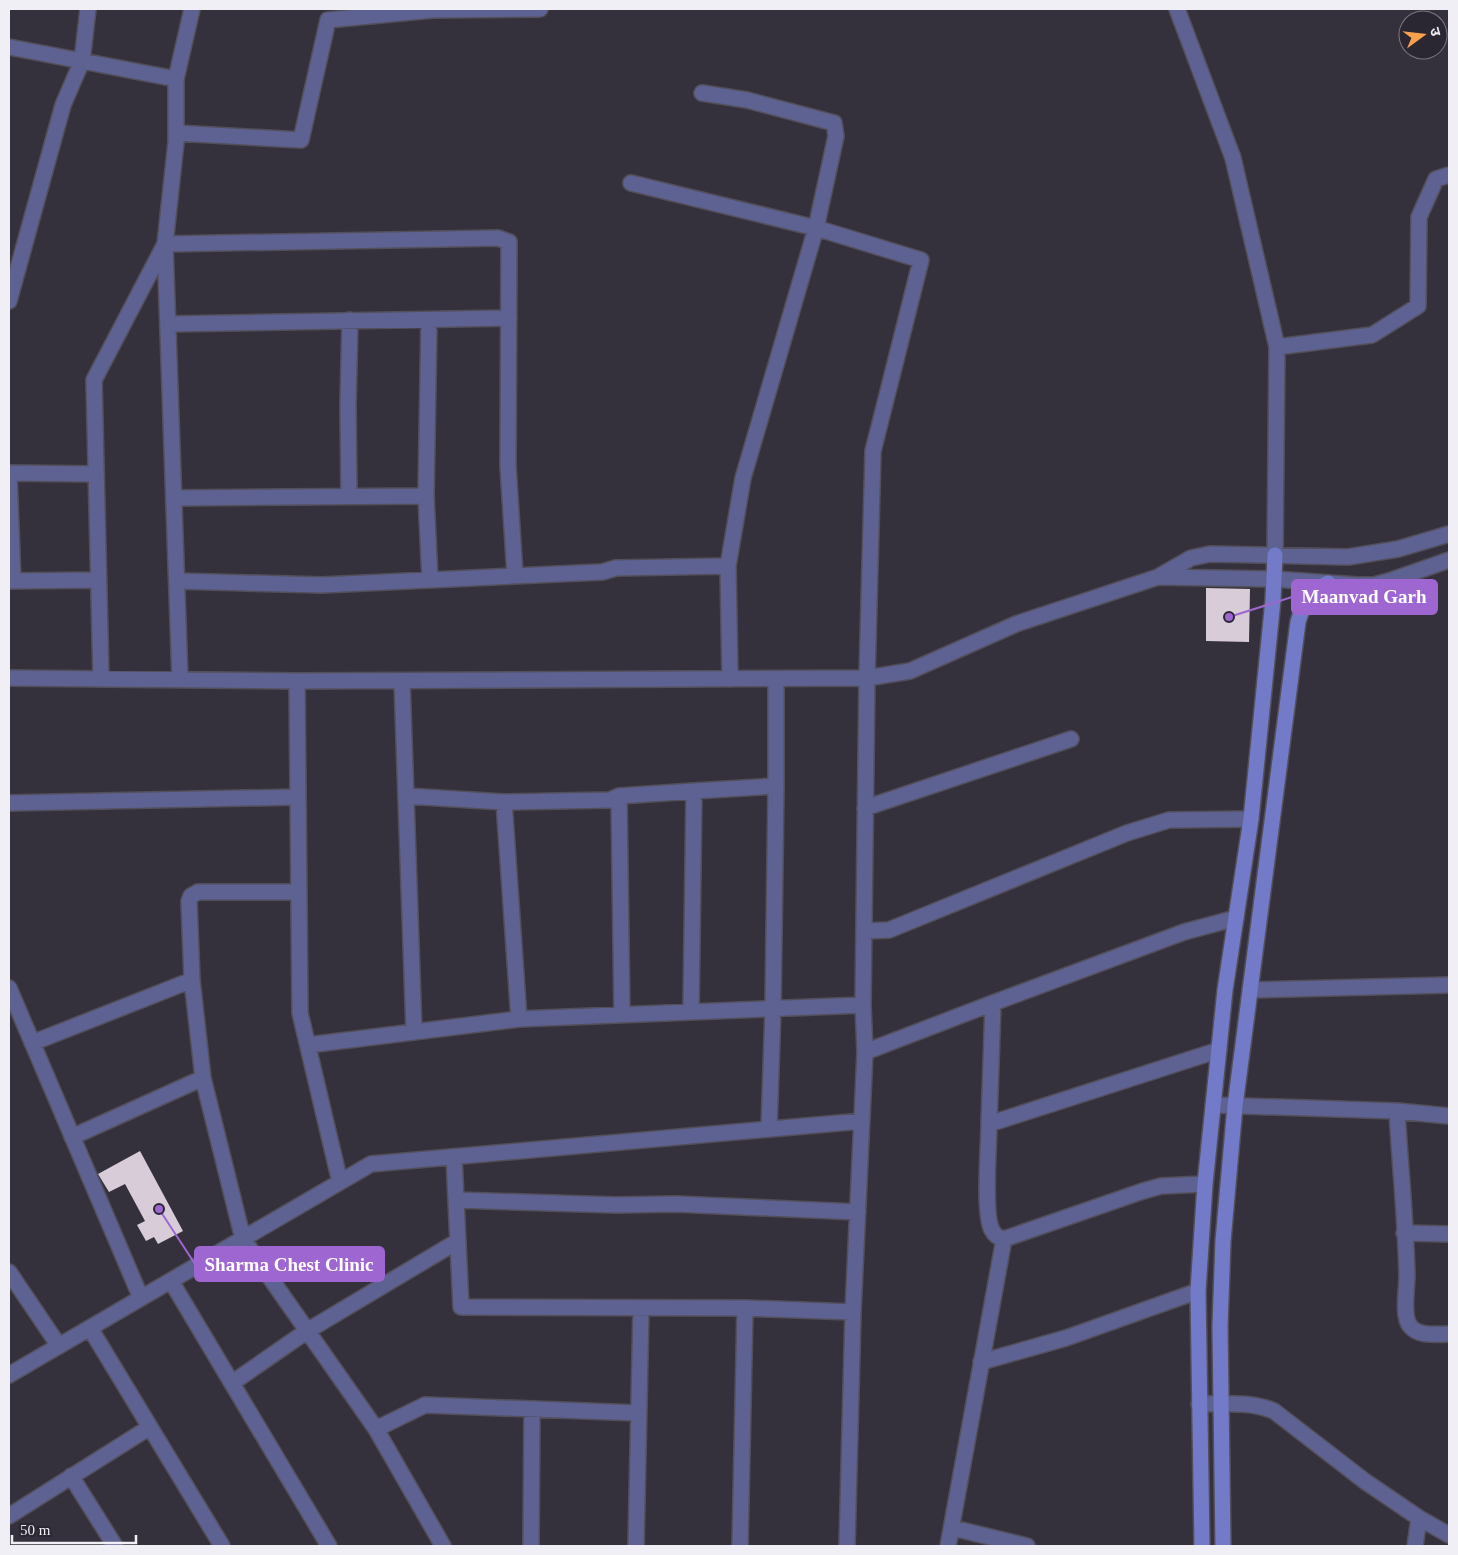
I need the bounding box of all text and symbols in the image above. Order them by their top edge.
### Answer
north arrow [1398,10,1448,60]
text: उ [1427,26,1444,38]
callout: Maanvad Garh [1292,580,1437,614]
text: Maanvad Garh [1301,586,1427,607]
callout: Sharma Chest Clinic [195,1247,384,1281]
text: Sharma Chest Clinic [205,1254,373,1275]
scale bar [12,1512,136,1544]
text: 50 m [20,1522,51,1538]

